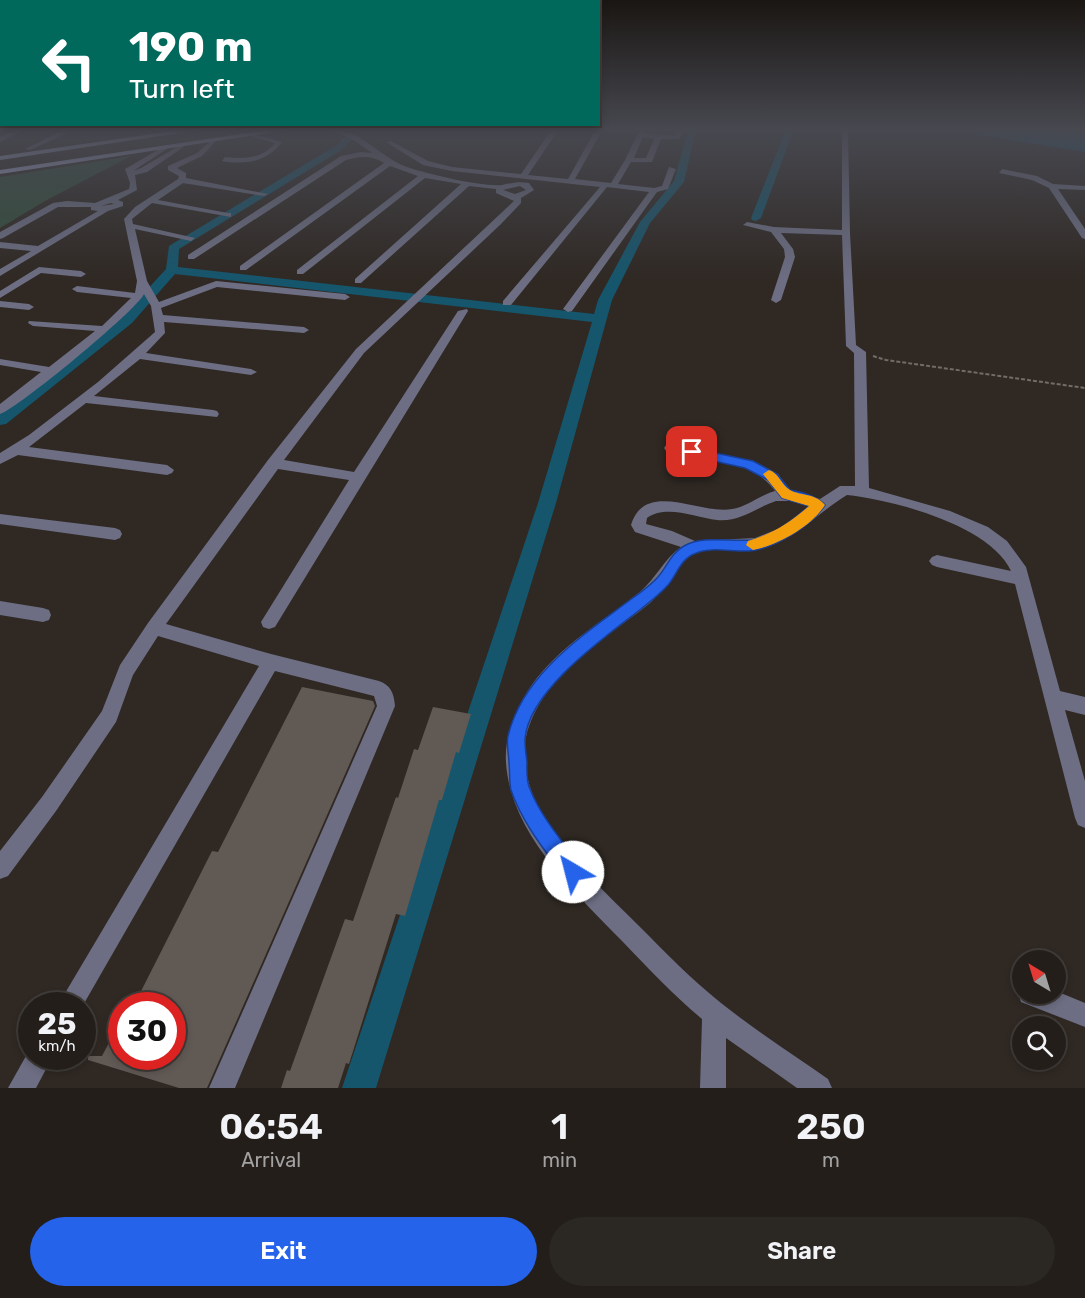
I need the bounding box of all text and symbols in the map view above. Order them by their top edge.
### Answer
text: 190 m [129,22,253,72]
icon: left [30,24,108,102]
text: Turn left [129,73,234,105]
pin [666,426,717,477]
icon: arrive [675,435,708,468]
position arrow [541,840,605,904]
north arrow [1012,950,1066,1004]
map controls [1012,950,1066,1070]
speed limit sign: 30 [108,992,186,1070]
text: 25 [38,1006,76,1042]
button: search [1012,1016,1066,1070]
text: km/h [38,1037,76,1055]
text: 06:54 [219,1105,323,1148]
text: 1 [551,1105,568,1148]
text: 250 [796,1105,866,1148]
text: Arrival [241,1148,301,1172]
text: min [542,1148,577,1172]
text: m [822,1148,840,1172]
button: Exit [30,1217,537,1286]
button: Share [549,1217,1055,1286]

